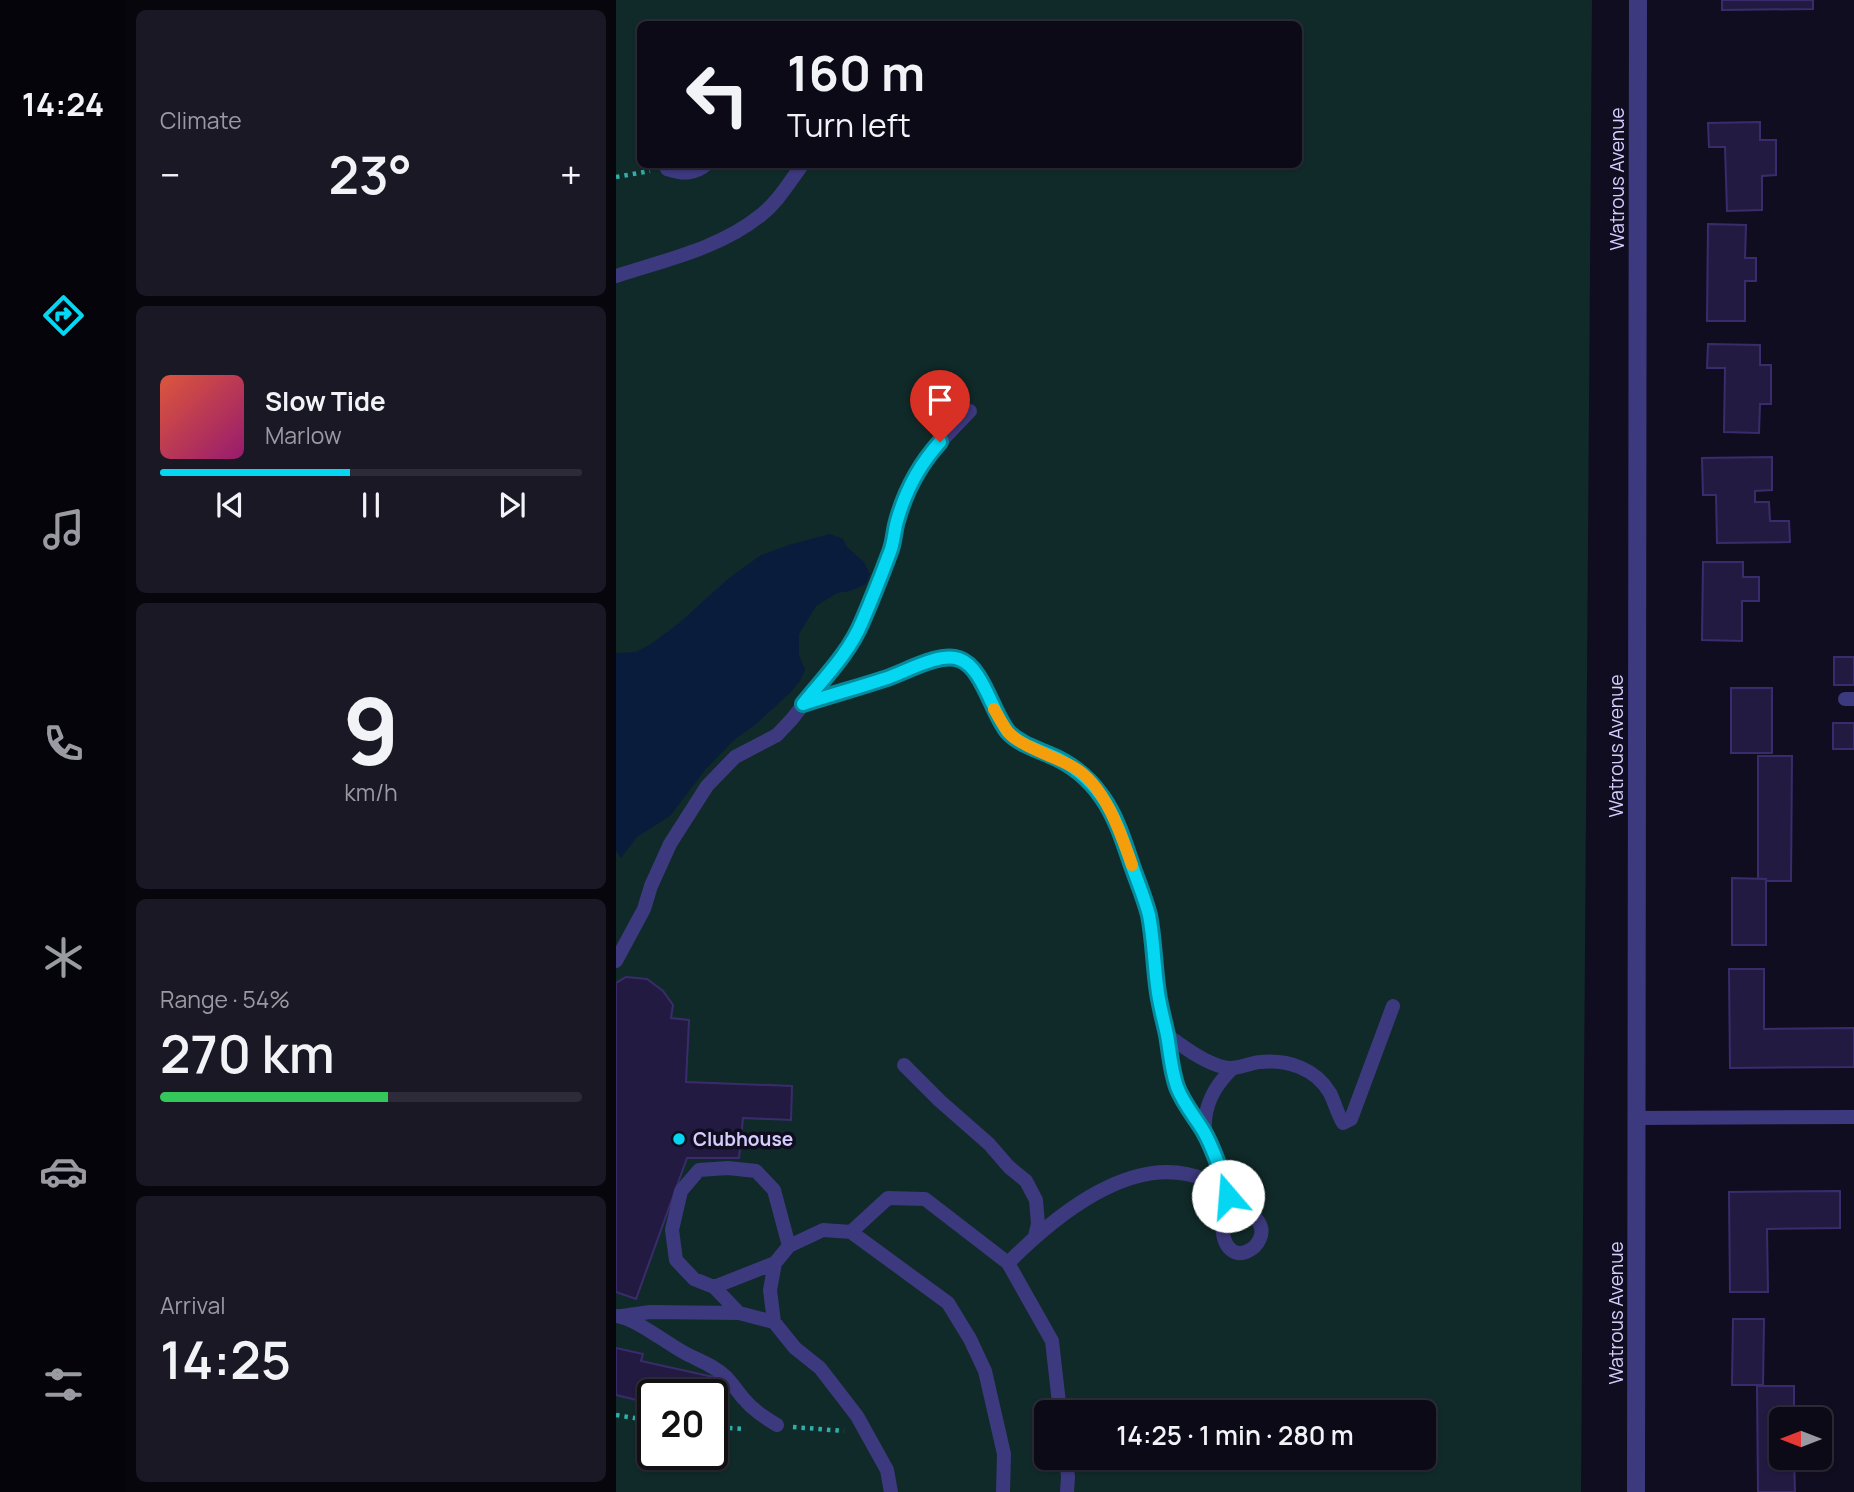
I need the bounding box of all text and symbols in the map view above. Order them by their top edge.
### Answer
text: 160 m [787,39,925,106]
icon: left [672,49,763,140]
text: 14:24 [22,82,104,126]
text: Turn left [787,103,911,147]
text: Climate [160,104,242,136]
street label: Watrous Avenue [1604,107,1630,251]
text: 23° [328,139,412,210]
text: − [160,148,181,200]
text: + [560,148,582,200]
icon: directions [39,291,88,340]
pin [910,370,970,442]
icon: arrive [921,381,959,419]
text: Slow Tide [265,383,386,419]
text: Marlow [265,419,342,451]
icon: previous [211,486,249,524]
icon: pause [352,486,390,524]
icon: next [493,486,531,524]
icon: music [39,505,88,554]
text: 9 [343,668,399,792]
street label: Watrous Avenue [1603,674,1629,818]
icon: phone [39,719,88,768]
text: km/h [344,776,398,808]
icon: climate [39,933,88,982]
text: Range · 54% [160,983,290,1015]
text: 270 km [160,1018,335,1089]
place label: Clubhouse [693,1126,793,1152]
marker: Clubhouse [671,1131,687,1147]
icon: car [39,1147,88,1196]
position arrow [1191,1159,1265,1233]
street label: Watrous Avenue [1603,1241,1629,1385]
text: Arrival [160,1289,226,1321]
text: 14:25 [160,1324,291,1395]
icon: filters [39,1360,88,1409]
speed limit sign: 20 [637,1379,728,1470]
north arrow [1769,1407,1832,1470]
map controls [1769,1407,1832,1470]
text: 14:25 · 1 min · 280 m [1116,1417,1354,1453]

